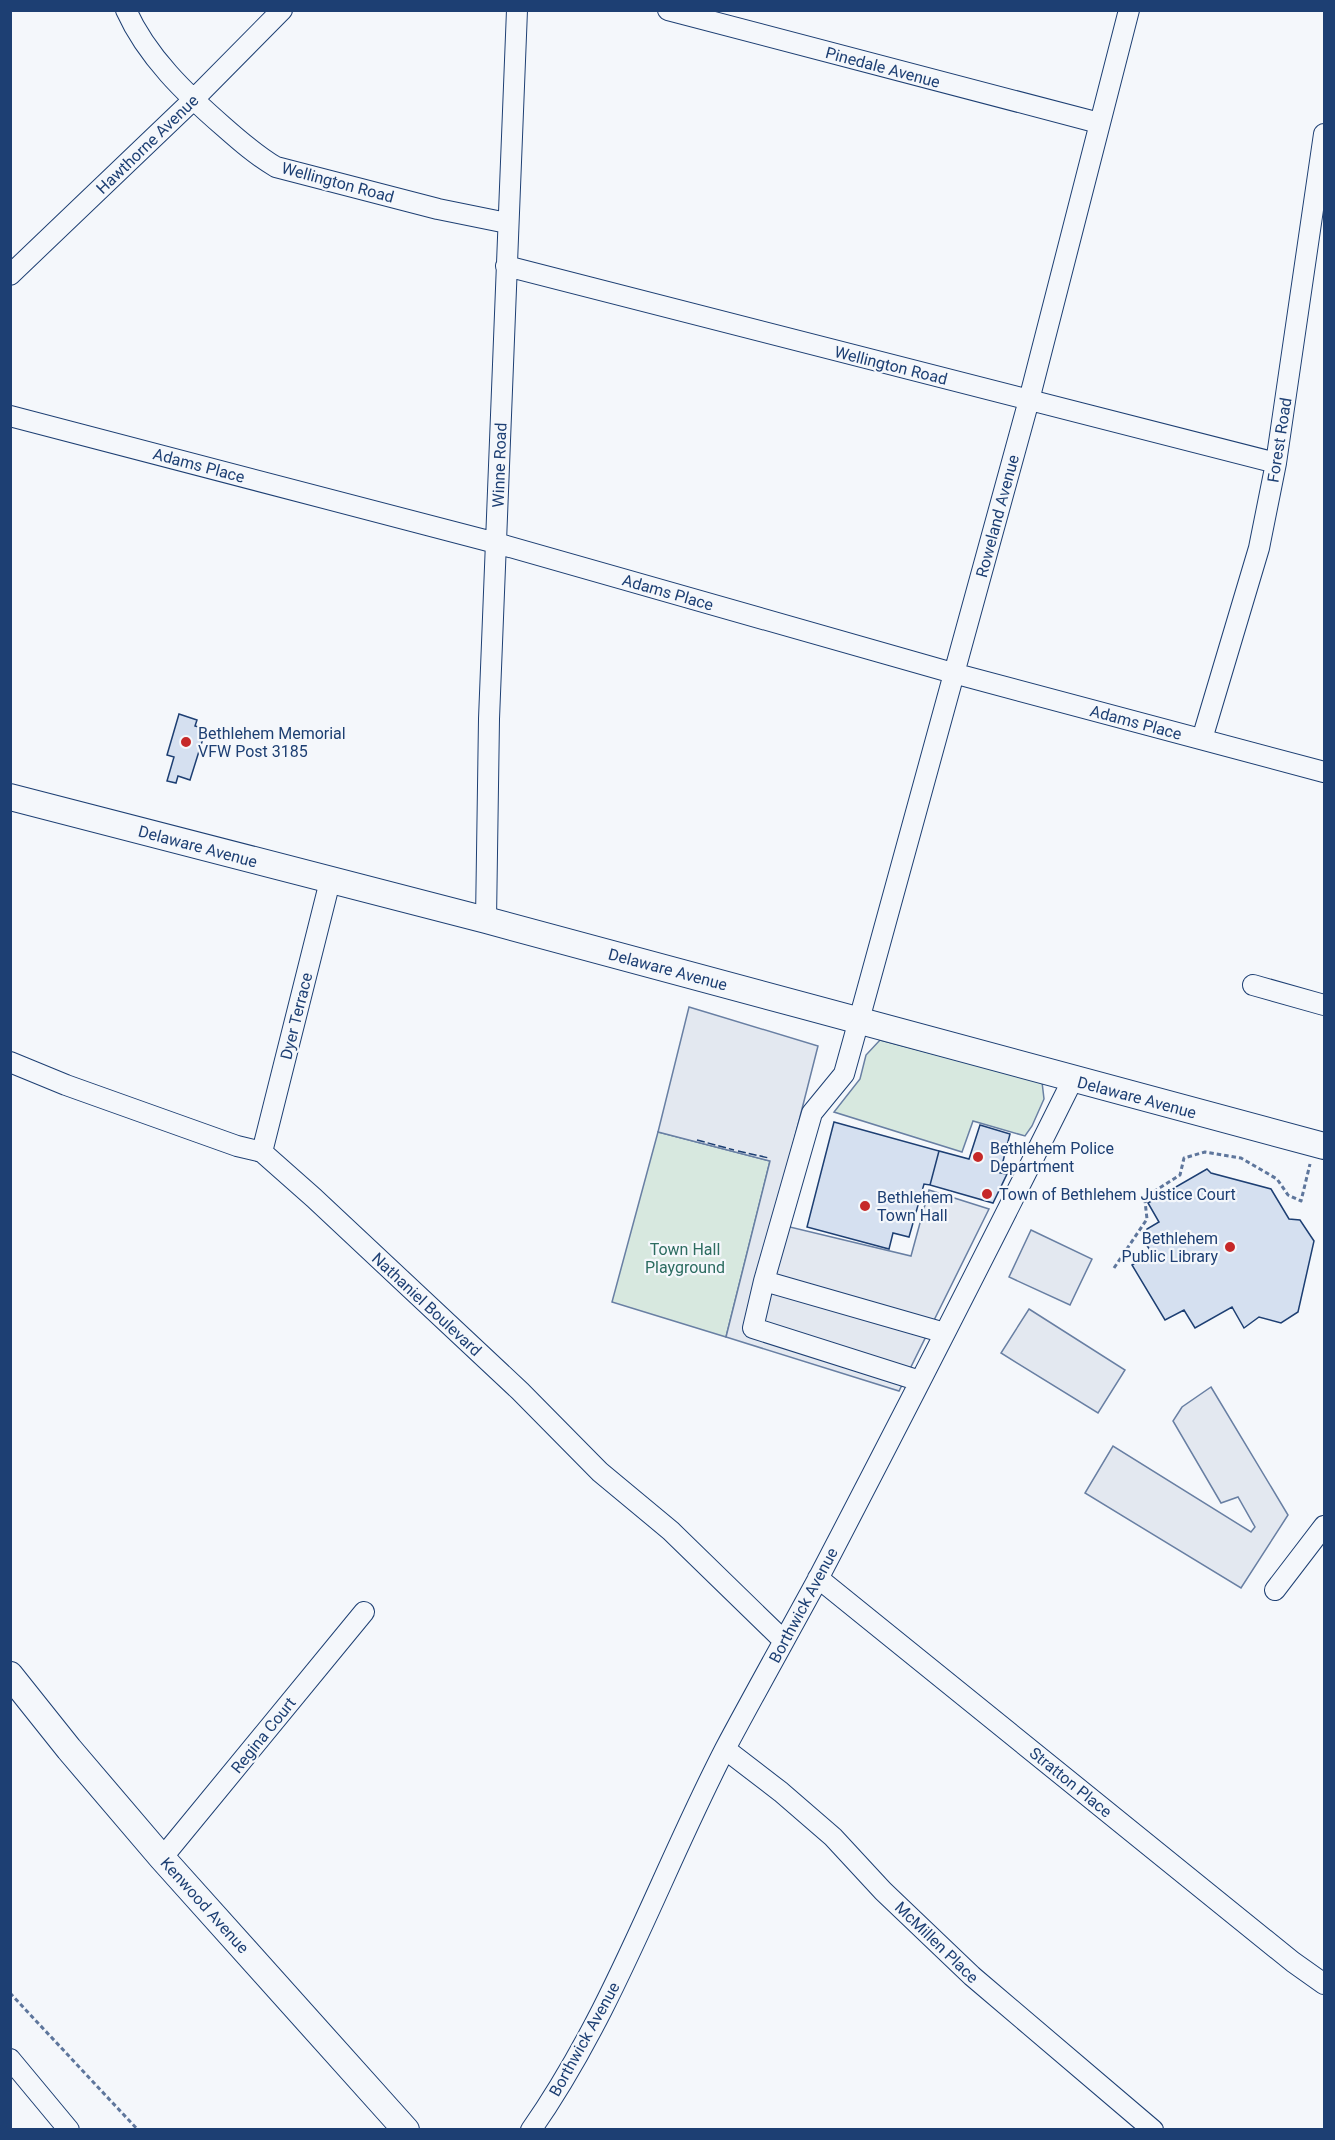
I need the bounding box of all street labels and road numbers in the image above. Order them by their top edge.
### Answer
street label: Pinedale Avenue [824,43,942,92]
street label: Hawthorne Avenue [92,91,202,198]
street label: Wellington Road [280,158,396,207]
street label: Wellington Road [832,342,949,389]
street label: Forest Road [1263,396,1296,484]
street label: Winne Road [489,422,510,508]
street label: Adams Place [151,444,247,487]
street label: Roweland Avenue [972,453,1023,580]
street label: Adams Place [620,570,716,615]
street label: Adams Place [1088,701,1184,744]
street label: Delaware Avenue [136,821,259,871]
street label: Delaware Avenue [606,944,729,994]
street label: Dyer Terrace [277,971,316,1062]
street label: Delaware Avenue [1075,1072,1198,1122]
street label: Nathaniel Boulevard [368,1249,485,1360]
street label: Borthwick Avenue [765,1544,842,1666]
street label: Regina Court [227,1694,300,1777]
street label: Stratton Place [1026,1743,1116,1821]
street label: Kenwood Avenue [157,1853,253,1957]
street label: McMillen Place [891,1898,982,1987]
street label: Borthwick Avenue [545,1979,624,2100]

